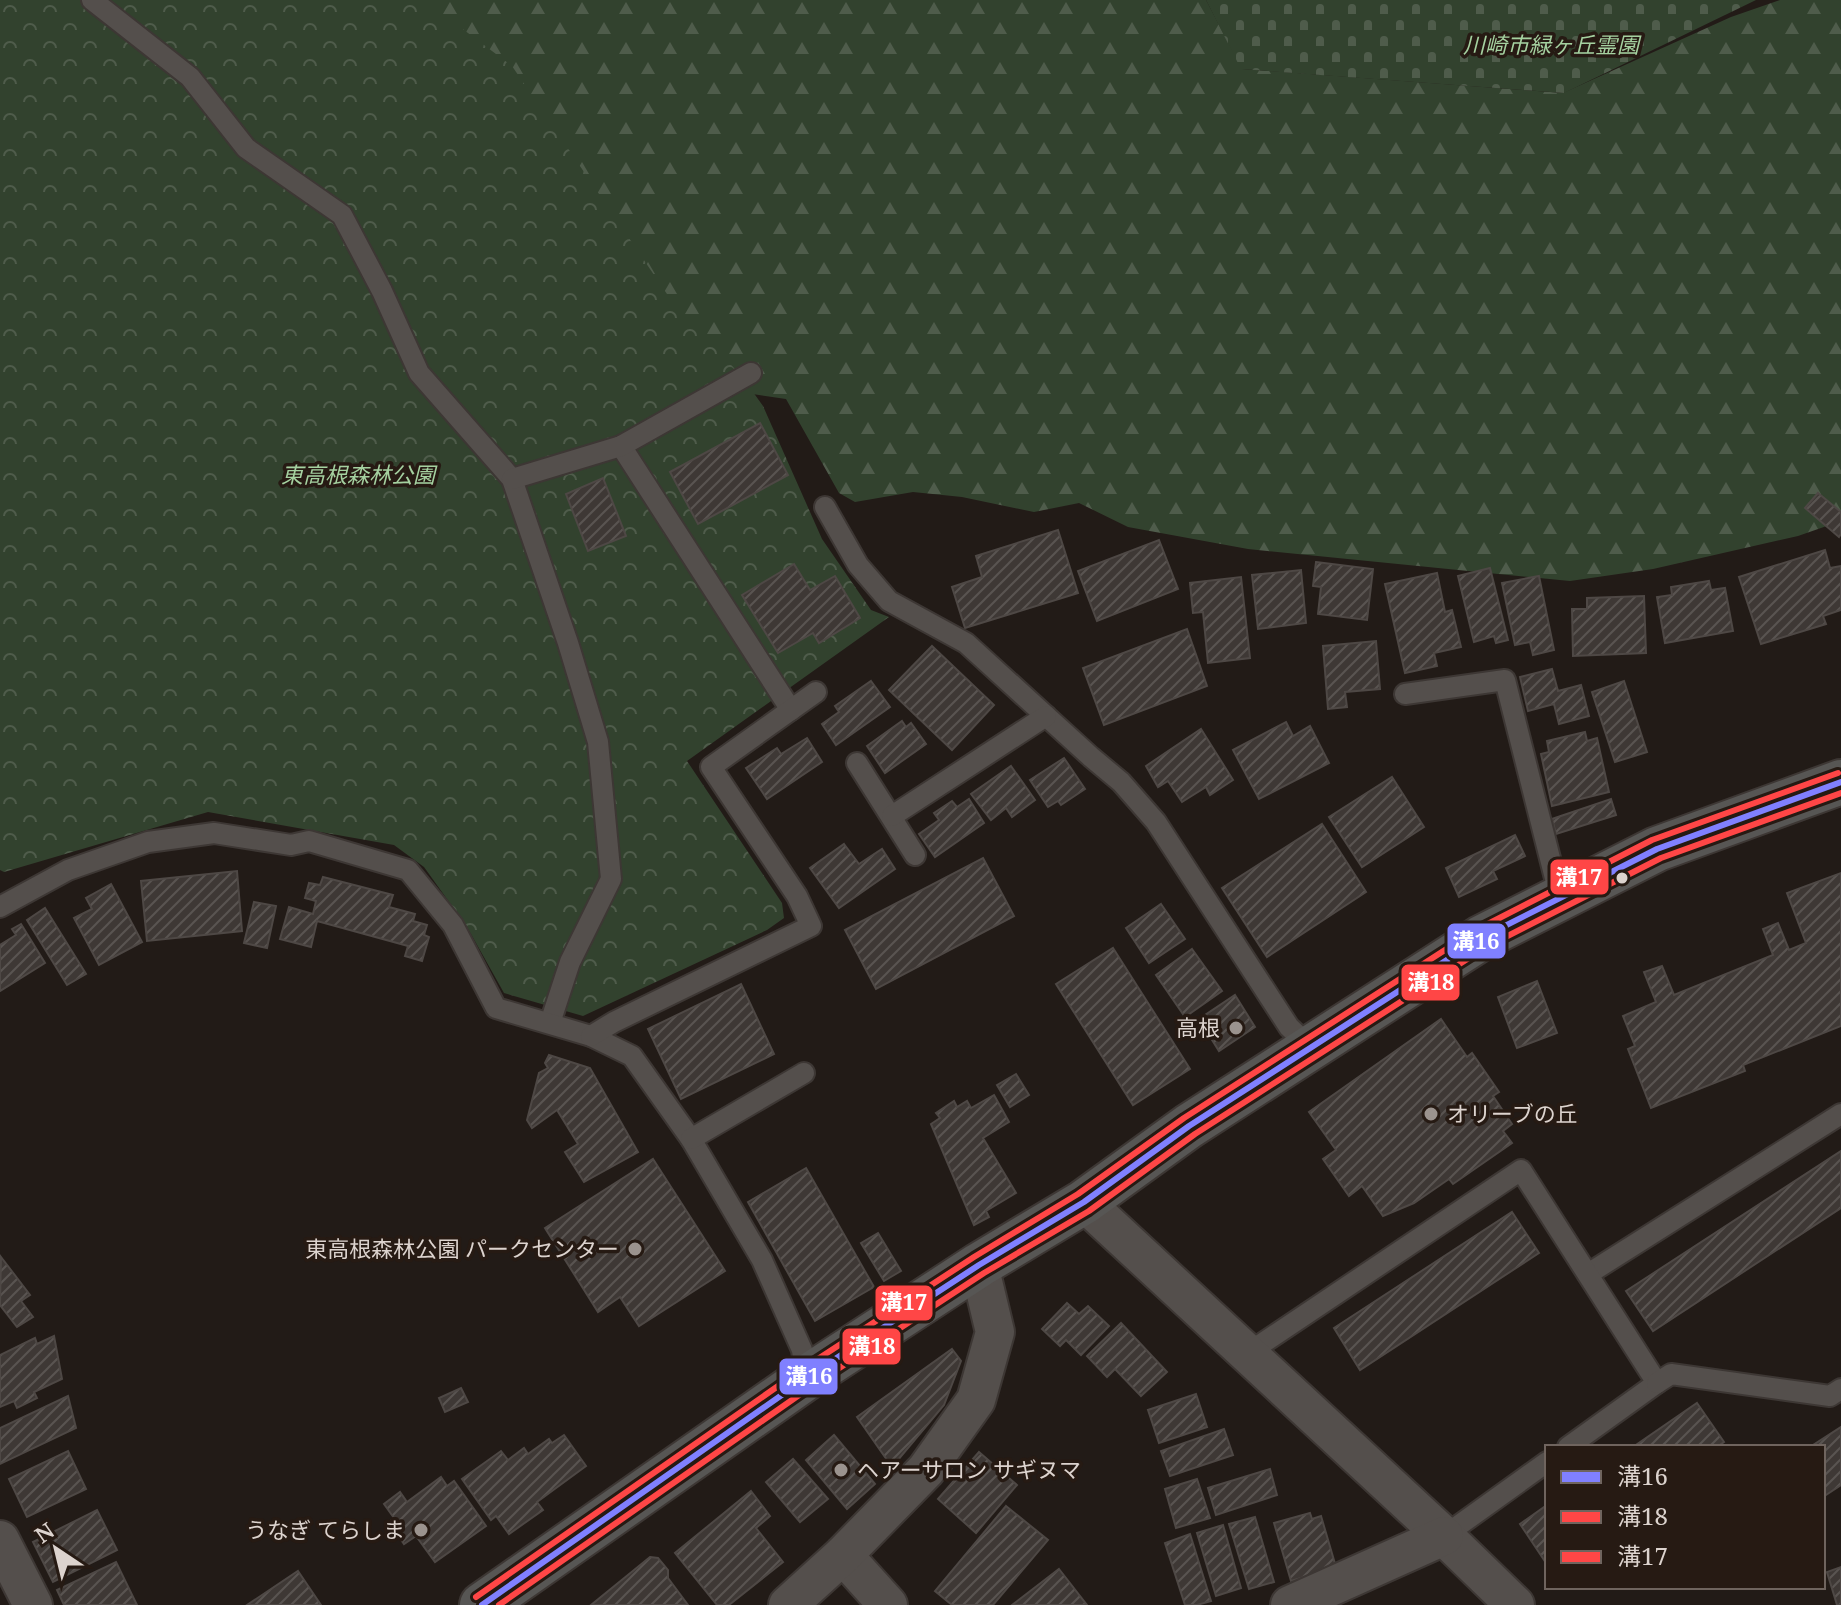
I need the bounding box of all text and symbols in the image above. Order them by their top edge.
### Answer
park label: 川崎市緑ヶ丘霊園 [1463,29,1642,59]
park label: 東高根森林公園 [281,459,438,489]
line badge: 溝17 [1549,858,1610,896]
text: 溝17 [1556,861,1602,891]
unlabelled marker [1614,870,1630,886]
line badge: 溝16 [1446,922,1507,960]
text: 溝16 [1453,925,1499,955]
line badge: 溝18 [1400,963,1461,1002]
text: 溝18 [1408,966,1454,996]
place label: 高根 [1176,1012,1220,1042]
marker: 高根 [1227,1019,1245,1037]
place label: オリーブの丘 [1447,1098,1578,1128]
marker: オリーブの丘 [1422,1105,1440,1123]
place label: 東高根森林公園 パークセンター [305,1233,619,1263]
marker: 東高根森林公園 パークセンター [626,1240,644,1258]
line badge: 溝17 [874,1284,934,1322]
text: 溝17 [881,1286,927,1316]
line badge: 溝18 [841,1327,902,1366]
text: 溝18 [849,1330,895,1360]
line badge: 溝16 [778,1357,839,1396]
text: 溝16 [786,1360,832,1390]
legend [1545,1445,1825,1589]
place label: ヘアーサロン サギヌマ [857,1454,1081,1484]
text: 溝16 [1617,1459,1668,1492]
marker: ヘアーサロン サギヌマ [832,1461,850,1479]
text: 溝18 [1617,1499,1668,1532]
north arrow [16,1509,96,1589]
place label: うなぎ てらしま [245,1514,405,1544]
text: N [28,1515,60,1549]
marker: うなぎ てらしま [412,1521,430,1539]
text: 溝17 [1617,1539,1668,1572]

